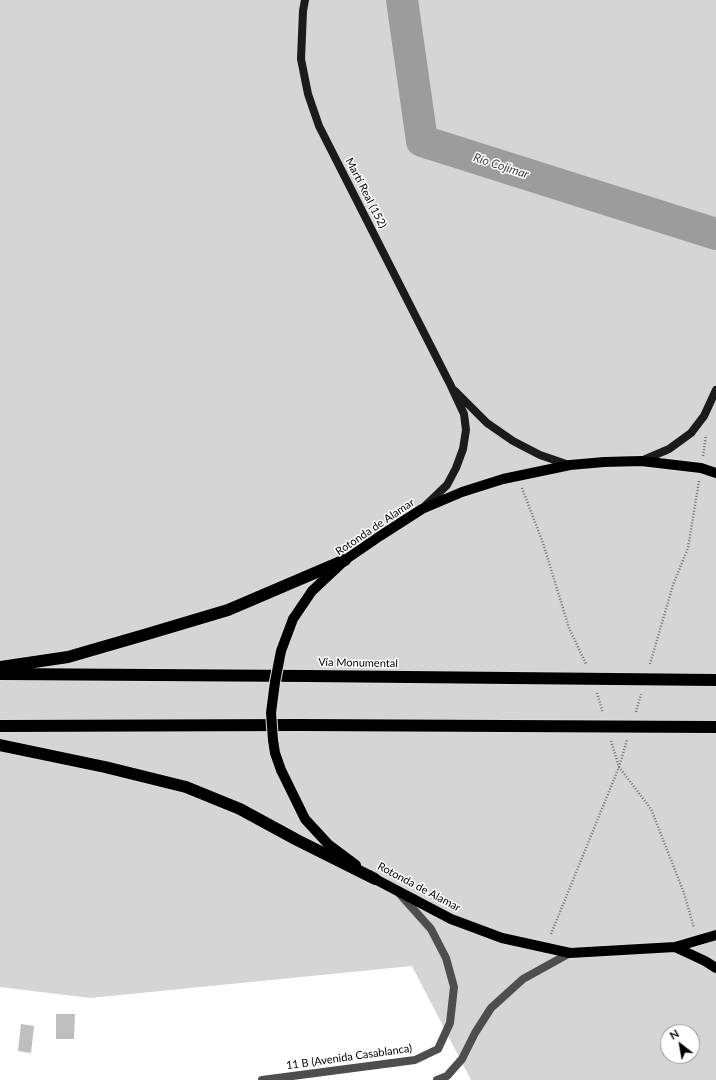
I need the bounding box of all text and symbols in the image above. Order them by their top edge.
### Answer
water label: Río Cojímar [471,150,531,182]
street label: Martí Real (152) [343,156,389,230]
street label: Rotonda de Alamar [333,496,417,558]
street label: Vía Monumental [318,656,398,670]
street label: Rotonda de Alamar [375,860,463,914]
north arrow [660,1024,700,1064]
text: N [667,1026,681,1042]
street label: 11 B (Avenida Casablanca) [285,1042,413,1072]

